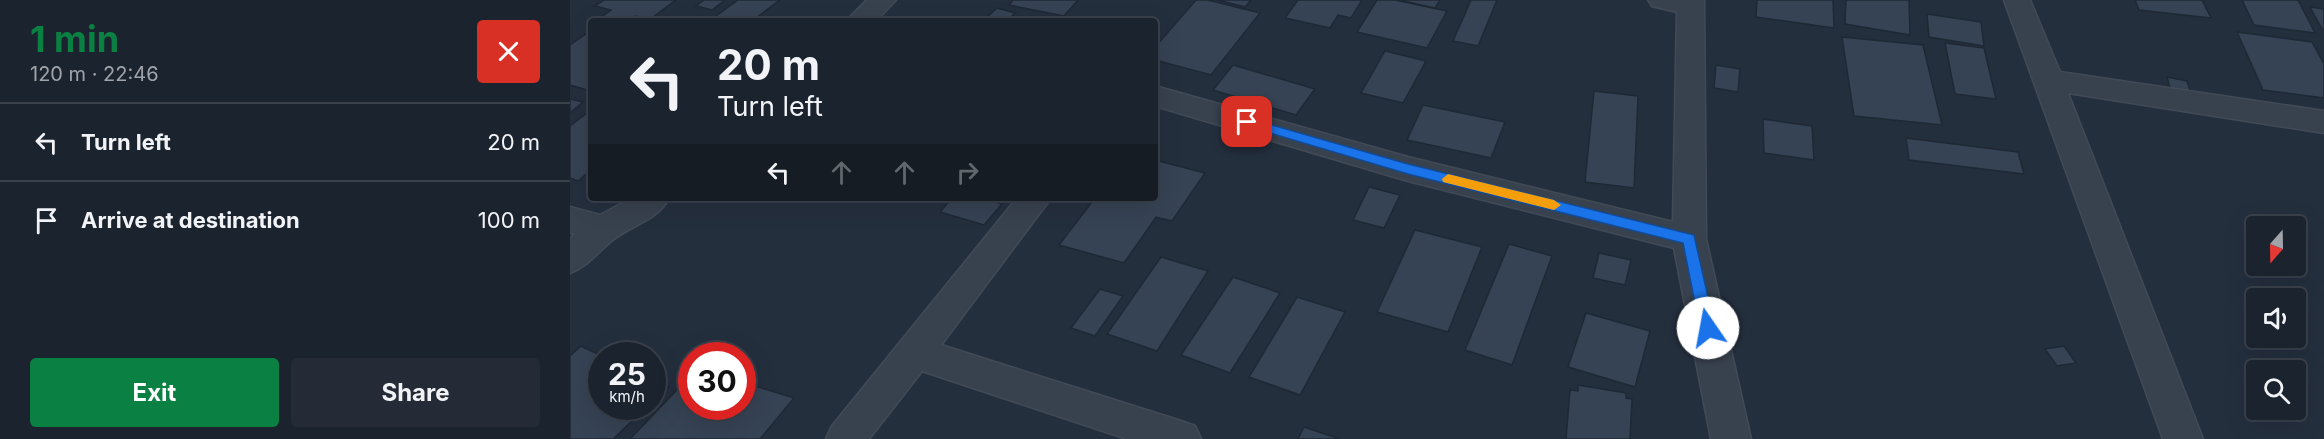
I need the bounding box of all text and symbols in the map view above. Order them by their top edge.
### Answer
text: 1 min [30,17,119,61]
button: close [477,20,540,83]
text: 20 m [717,39,820,90]
icon: left [618,42,696,120]
text: 120 m · 22:46 [30,62,159,86]
text: Turn left [717,90,823,123]
pin [1221,96,1272,147]
icon: arrive [1230,105,1263,138]
icon: left [30,126,63,159]
text: Turn left [81,129,171,155]
text: 20 m [487,129,540,155]
icon: left [762,156,795,189]
icon: ahead [825,156,858,189]
icon: ahead [888,156,921,189]
icon: right [951,156,984,189]
icon: arrive [30,204,63,237]
text: Arrive at destination [81,207,300,233]
text: 100 m [478,207,540,233]
north arrow [2246,216,2306,276]
map controls [2246,216,2306,420]
button: sound [2246,288,2306,348]
position arrow [1676,296,1740,360]
speed limit sign: 30 [678,342,756,420]
text: 25 [608,356,646,392]
button: Exit [30,358,279,427]
button: Share [291,358,540,427]
button: search [2246,360,2306,420]
text: km/h [609,387,645,406]

